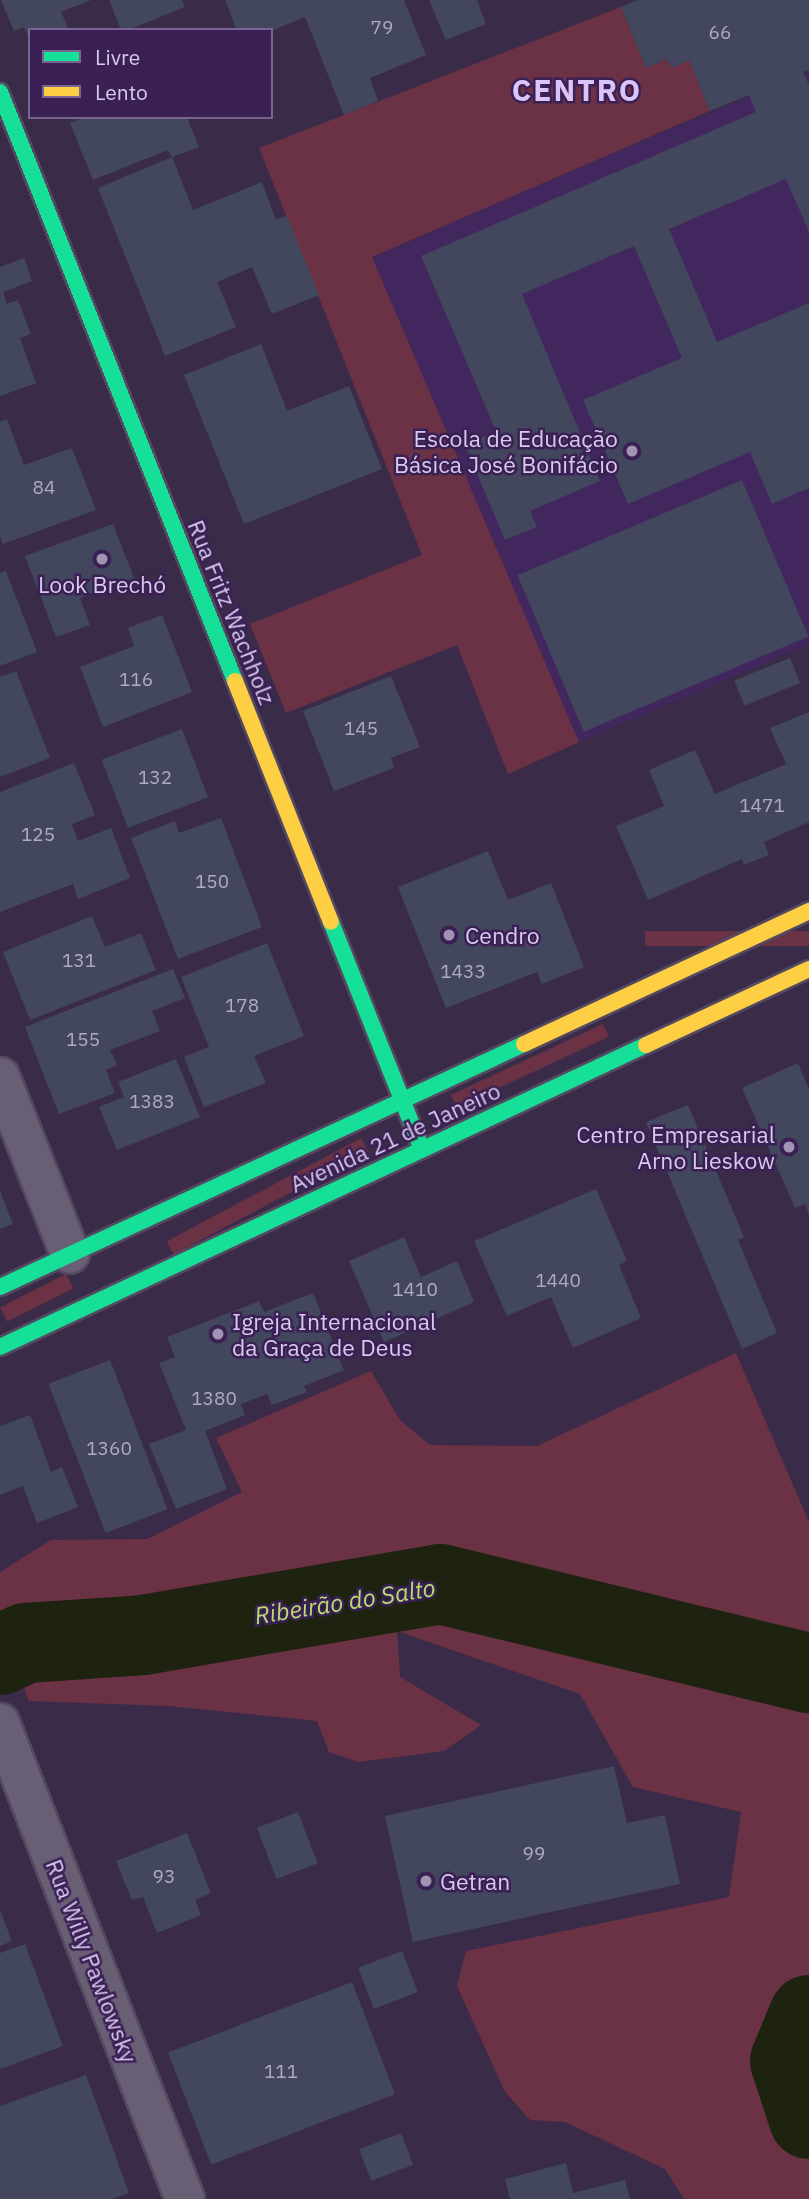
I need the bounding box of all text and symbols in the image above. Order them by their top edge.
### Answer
house number: 79 [371,17,393,39]
house number: 66 [709,22,731,44]
legend [28,28,273,119]
text: Livre [95,43,140,71]
district label: CENTRO [513,72,641,108]
text: Lento [95,78,148,106]
place label: Escola de Educação Básica José Bonifácio [394,424,618,478]
marker: Escola de Educação Básica José Bonifácio [624,443,640,459]
house number: 84 [33,477,55,499]
street label: Rua Fritz Wachholz [182,516,282,708]
marker: Look Brechó [94,551,110,567]
place label: Look Brechó [38,570,166,598]
house number: 116 [119,669,153,691]
house number: 145 [344,718,378,740]
house number: 132 [138,767,172,789]
house number: 1471 [739,795,785,817]
house number: 125 [21,824,55,846]
house number: 150 [195,871,229,893]
place label: Cendro [465,921,540,949]
marker: Cendro [439,925,459,945]
house number: 131 [62,950,96,972]
house number: 1433 [440,961,486,983]
house number: 178 [225,995,259,1017]
house number: 155 [66,1029,100,1051]
street label: Avenida 21 de Janeiro [285,1076,505,1198]
house number: 1383 [129,1091,175,1113]
place label: Centro Empresarial Arno Lieskow [576,1120,775,1174]
marker: Centro Empresarial Arno Lieskow [781,1139,797,1155]
house number: 1440 [535,1270,581,1292]
house number: 1410 [392,1279,438,1301]
place label: Igreja Internacional da Graça de Deus [232,1307,436,1361]
marker: Igreja Internacional da Graça de Deus [210,1326,226,1342]
house number: 1380 [191,1388,237,1410]
house number: 1360 [86,1438,132,1460]
water label: Ribeirão do Salto [252,1573,438,1631]
house number: 99 [523,1843,545,1865]
street label: Rua Willy Pawlowsky [40,1855,144,2067]
house number: 93 [153,1866,175,1888]
place label: Getran [440,1867,510,1895]
marker: Getran [418,1873,434,1889]
house number: 111 [264,2061,298,2083]

